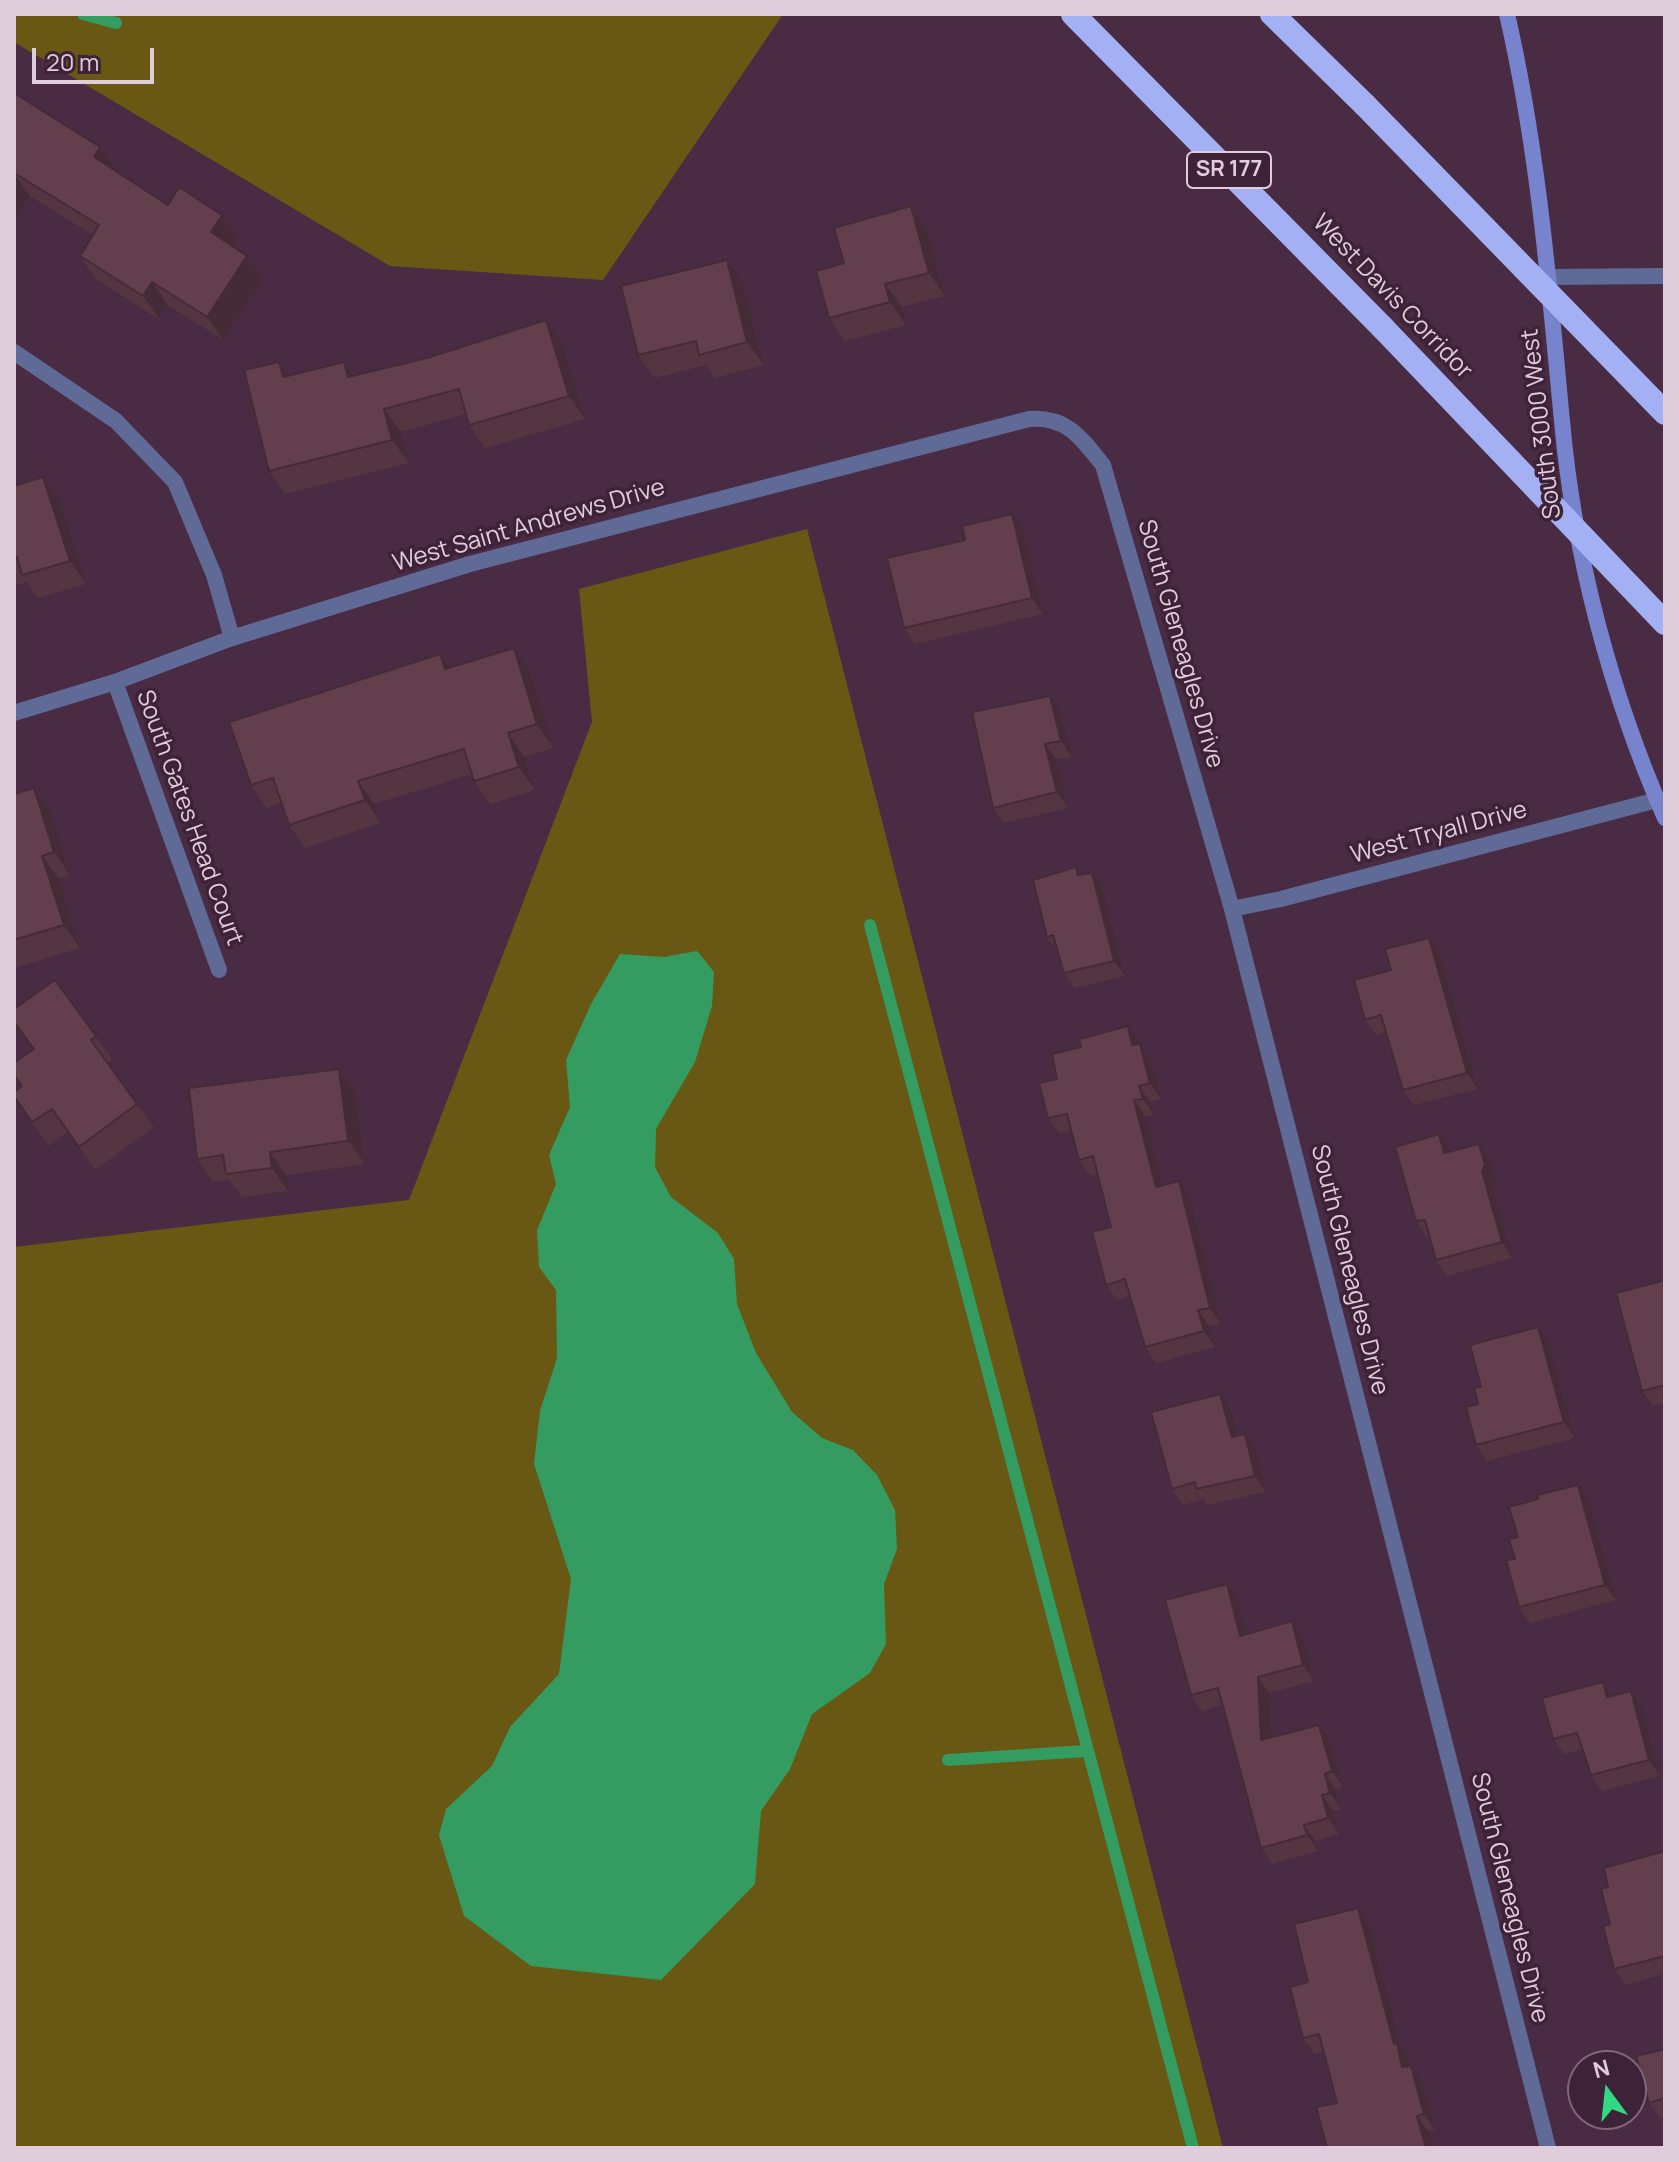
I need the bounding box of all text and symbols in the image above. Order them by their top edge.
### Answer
scale bar [36,32,158,82]
text: 20 m [46,45,99,78]
road number: SR 177 [1187,152,1271,188]
street label: West Davis Corridor [1306,209,1478,385]
street label: South 3000 West [1516,327,1568,521]
street label: West Saint Andrews Drive [390,473,668,579]
street label: South Gleneagles Drive [1131,517,1229,771]
street label: South Gates Head Court [129,687,249,949]
street label: West Tryall Drive [1348,796,1530,870]
street label: South Gleneagles Drive [1304,1142,1394,1398]
street label: South Gleneagles Drive [1464,1770,1554,2026]
north arrow [1567,2050,1647,2130]
text: N [1590,2052,1613,2085]

